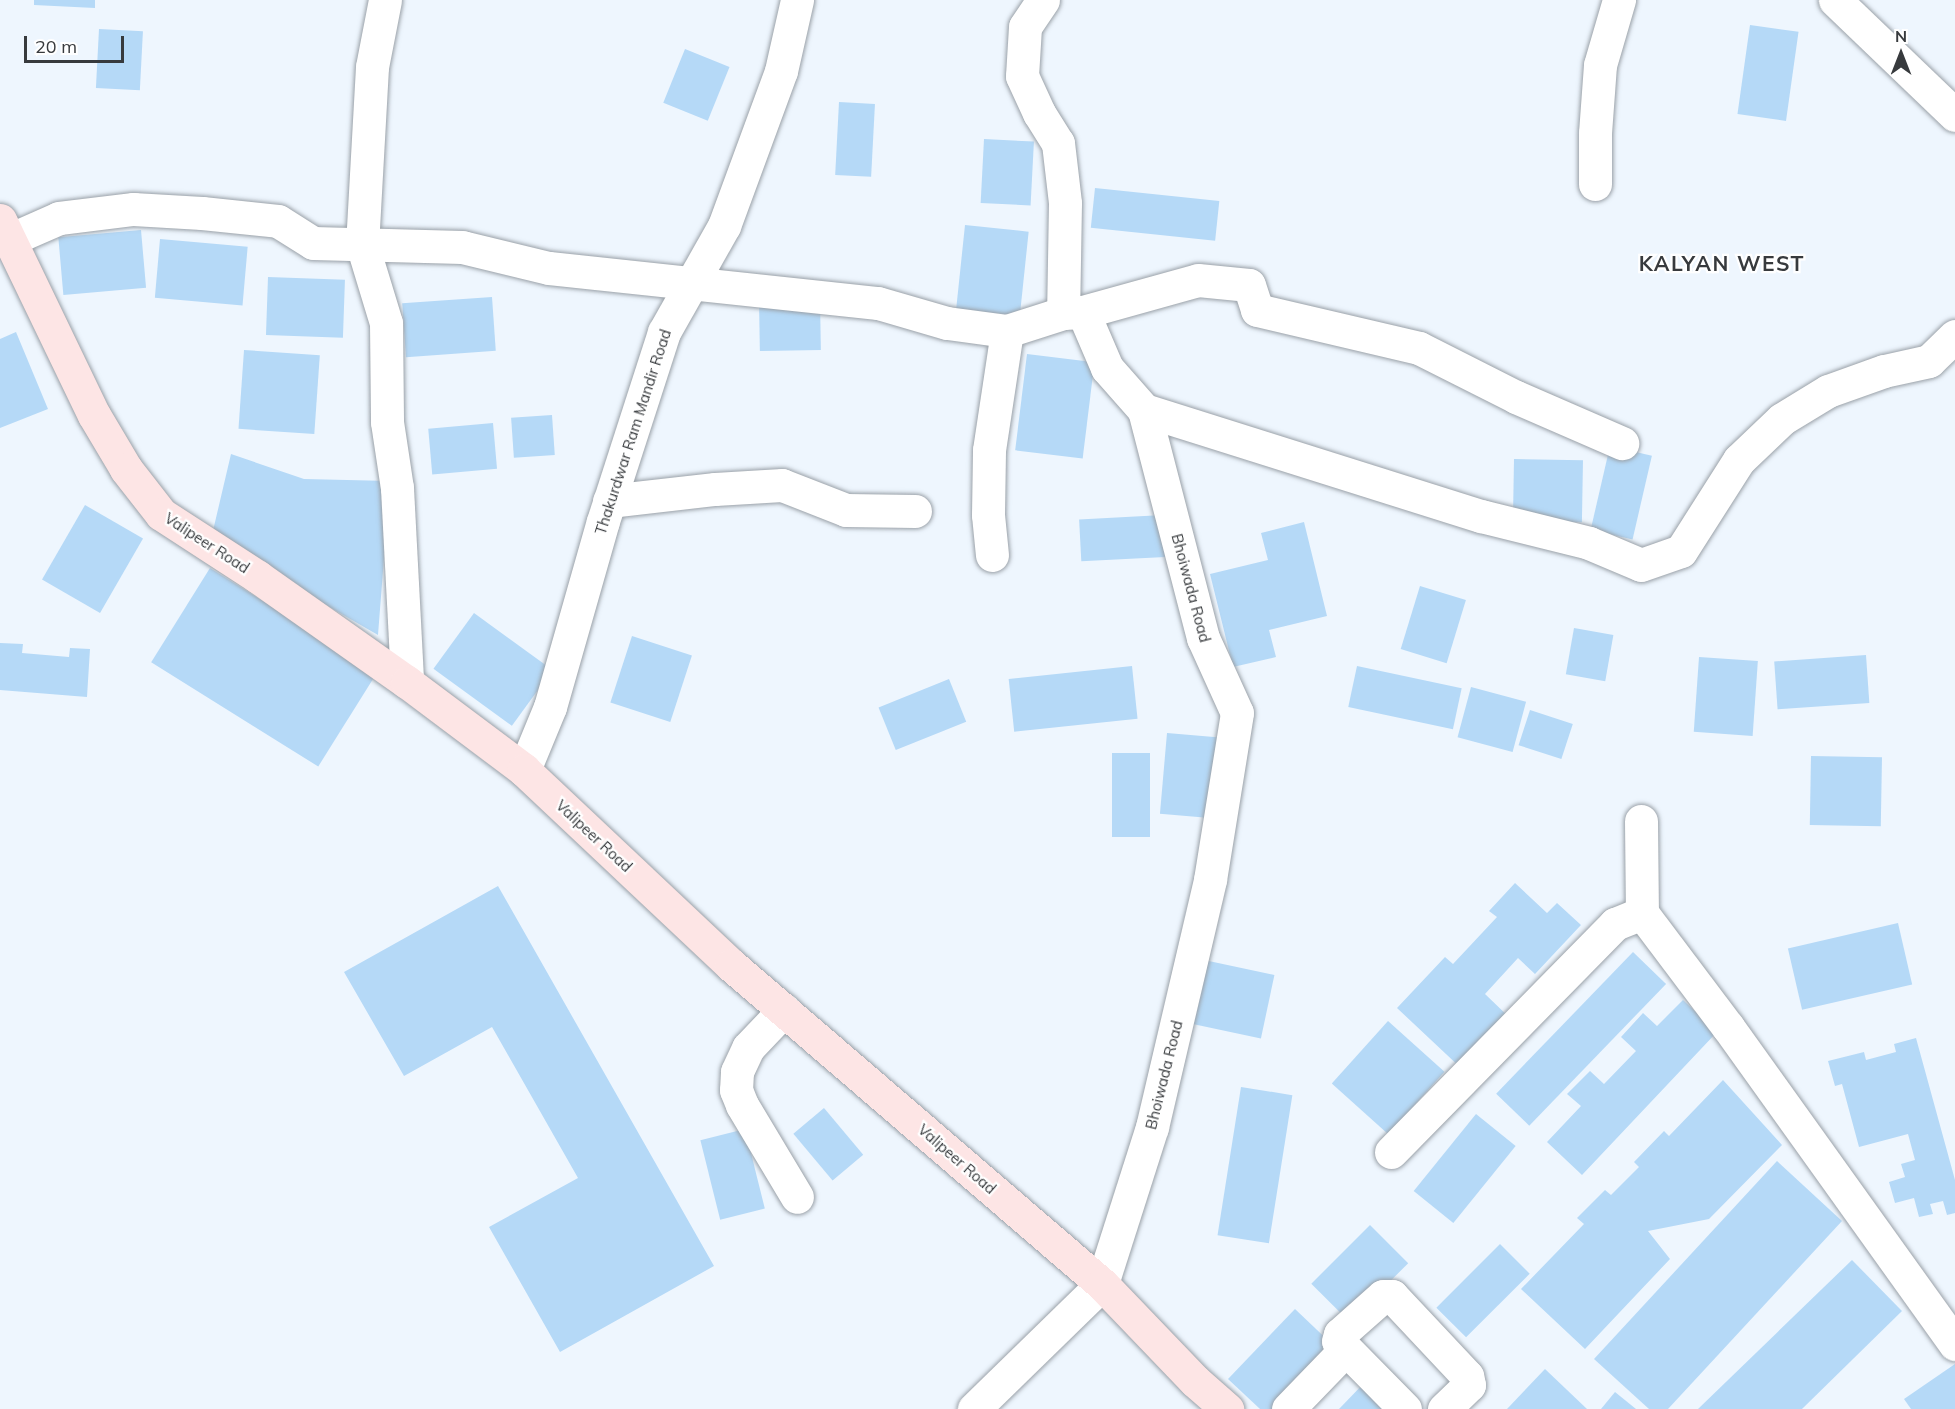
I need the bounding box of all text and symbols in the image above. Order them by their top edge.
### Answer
scale bar [27,24,128,62]
north arrow [1871,24,1931,84]
text: N [1895,26,1907,46]
text: 20 m [35,35,77,58]
district label: KALYAN WEST [1639,250,1805,276]
street label: Thakurdwar Ram Mandir Road [591,327,675,537]
street label: Valipeer Road [161,509,253,577]
street label: Bhoiwada Road [1168,532,1214,644]
street label: Valipeer Road [552,796,636,876]
street label: Bhoiwada Road [1142,1019,1186,1131]
street label: Valipeer Road [914,1120,1000,1198]

